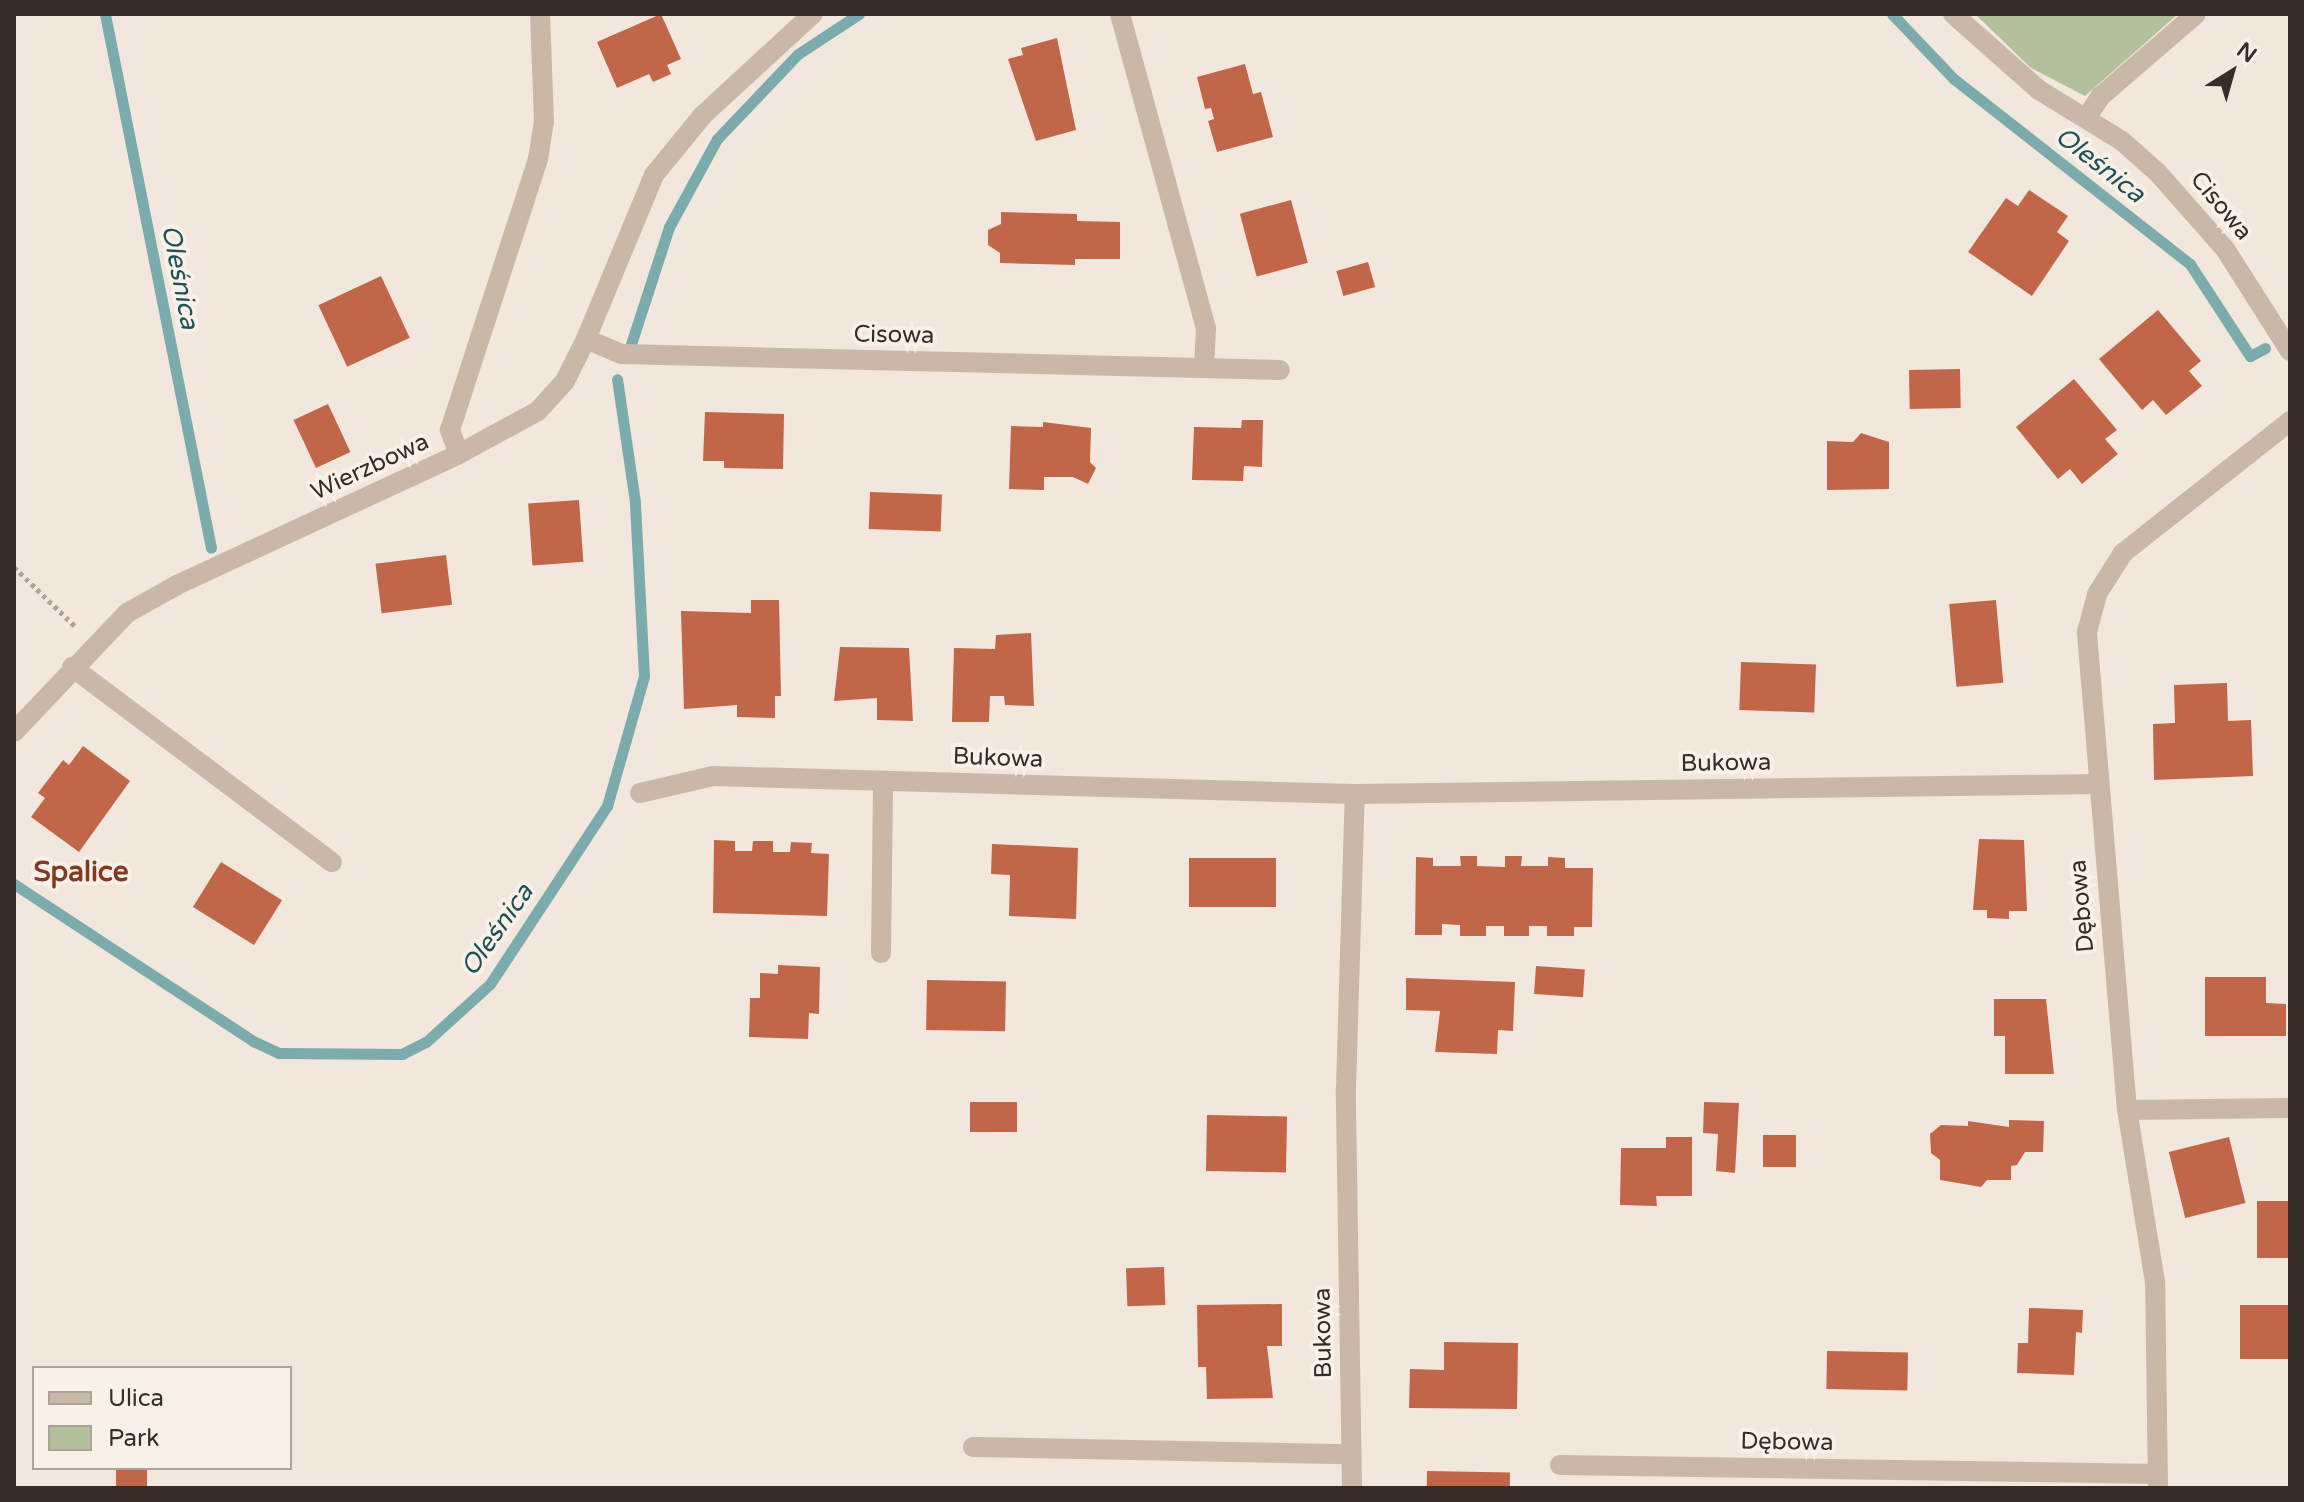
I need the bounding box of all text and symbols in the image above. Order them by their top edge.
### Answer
north arrow [2192,32,2272,112]
text: N [2232,37,2261,69]
water label: Oleśnica [2049,120,2151,210]
street label: Cisowa [2184,166,2258,246]
water label: Oleśnica [155,222,205,332]
street label: Cisowa [853,320,935,350]
street label: Wierzbowa [307,427,433,507]
street label: Bukowa [952,742,1044,774]
street label: Bukowa [1680,748,1772,778]
district label: Spalice [33,855,129,889]
street label: Dębowa [2064,858,2100,954]
water label: Oleśnica [454,878,540,982]
street label: Bukowa [1308,1287,1338,1379]
legend [32,1366,292,1470]
text: Ulica [108,1384,164,1413]
text: Park [108,1424,159,1453]
street label: Dębowa [1740,1427,1834,1457]

